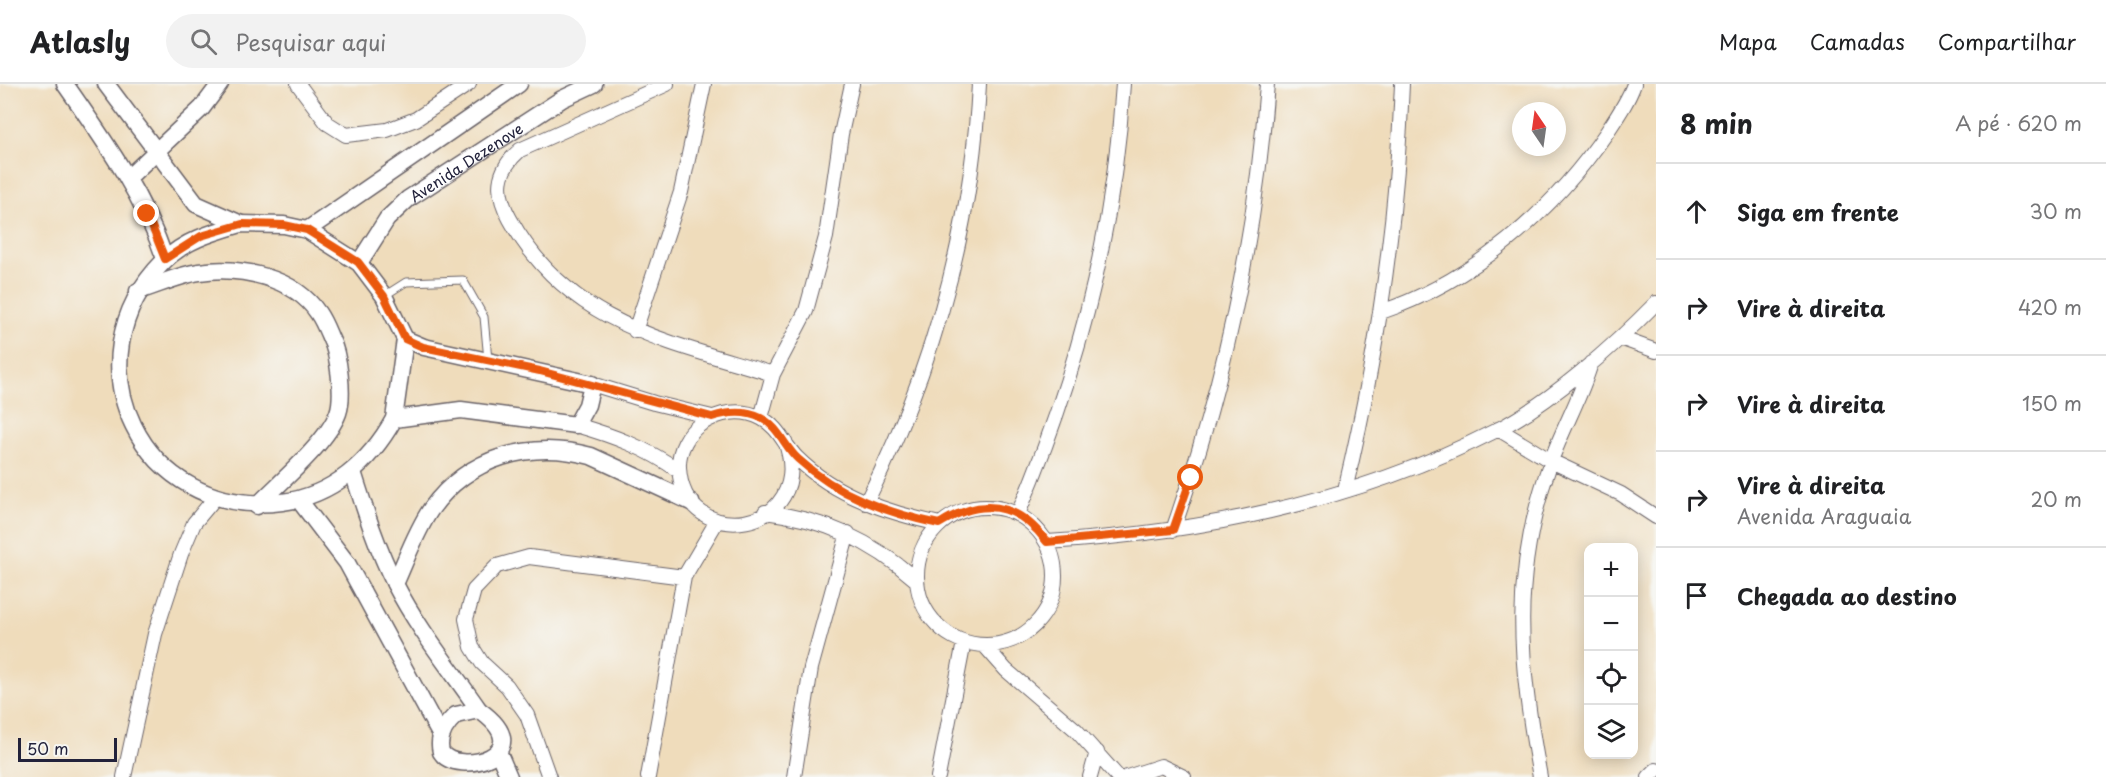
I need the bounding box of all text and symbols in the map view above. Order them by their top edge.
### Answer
search box [166,14,586,68]
text: Atlasly [30,20,130,63]
icon: search [187,25,220,58]
text: Pesquisar aqui [235,25,386,58]
text: Mapa [1719,25,1777,57]
text: Camadas [1810,25,1905,57]
text: Compartilhar [1938,25,2076,57]
north arrow [1512,102,1566,156]
text: 8 min [1680,104,1753,143]
text: A pé · 620 m [1955,108,2082,138]
street label: Avenida Dezenove [405,116,527,207]
icon: ahead [1680,195,1713,228]
text: Siga em frente [1737,195,1899,228]
text: 30 m [2029,196,2082,226]
route end [133,200,159,226]
icon: right [1680,291,1713,324]
text: Vire à direita [1737,291,1885,324]
text: 420 m [2018,292,2082,322]
icon: right [1680,387,1713,420]
text: Vire à direita [1737,387,1885,420]
text: 150 m [2022,388,2082,418]
route start [1177,464,1203,490]
text: Vire à direita [1737,468,1885,501]
icon: right [1680,483,1713,516]
text: 20 m [2030,484,2082,514]
text: Avenida Araguaia [1737,501,1911,531]
map controls [1584,543,1638,759]
button: + [1584,543,1638,597]
icon: arrive [1680,579,1713,612]
text: Chegada ao destino [1737,579,1957,612]
button: − [1584,597,1638,651]
button: locate [1584,651,1638,705]
button: layers [1584,705,1638,759]
scale bar [18,735,117,762]
text: 50 m [27,736,68,760]

